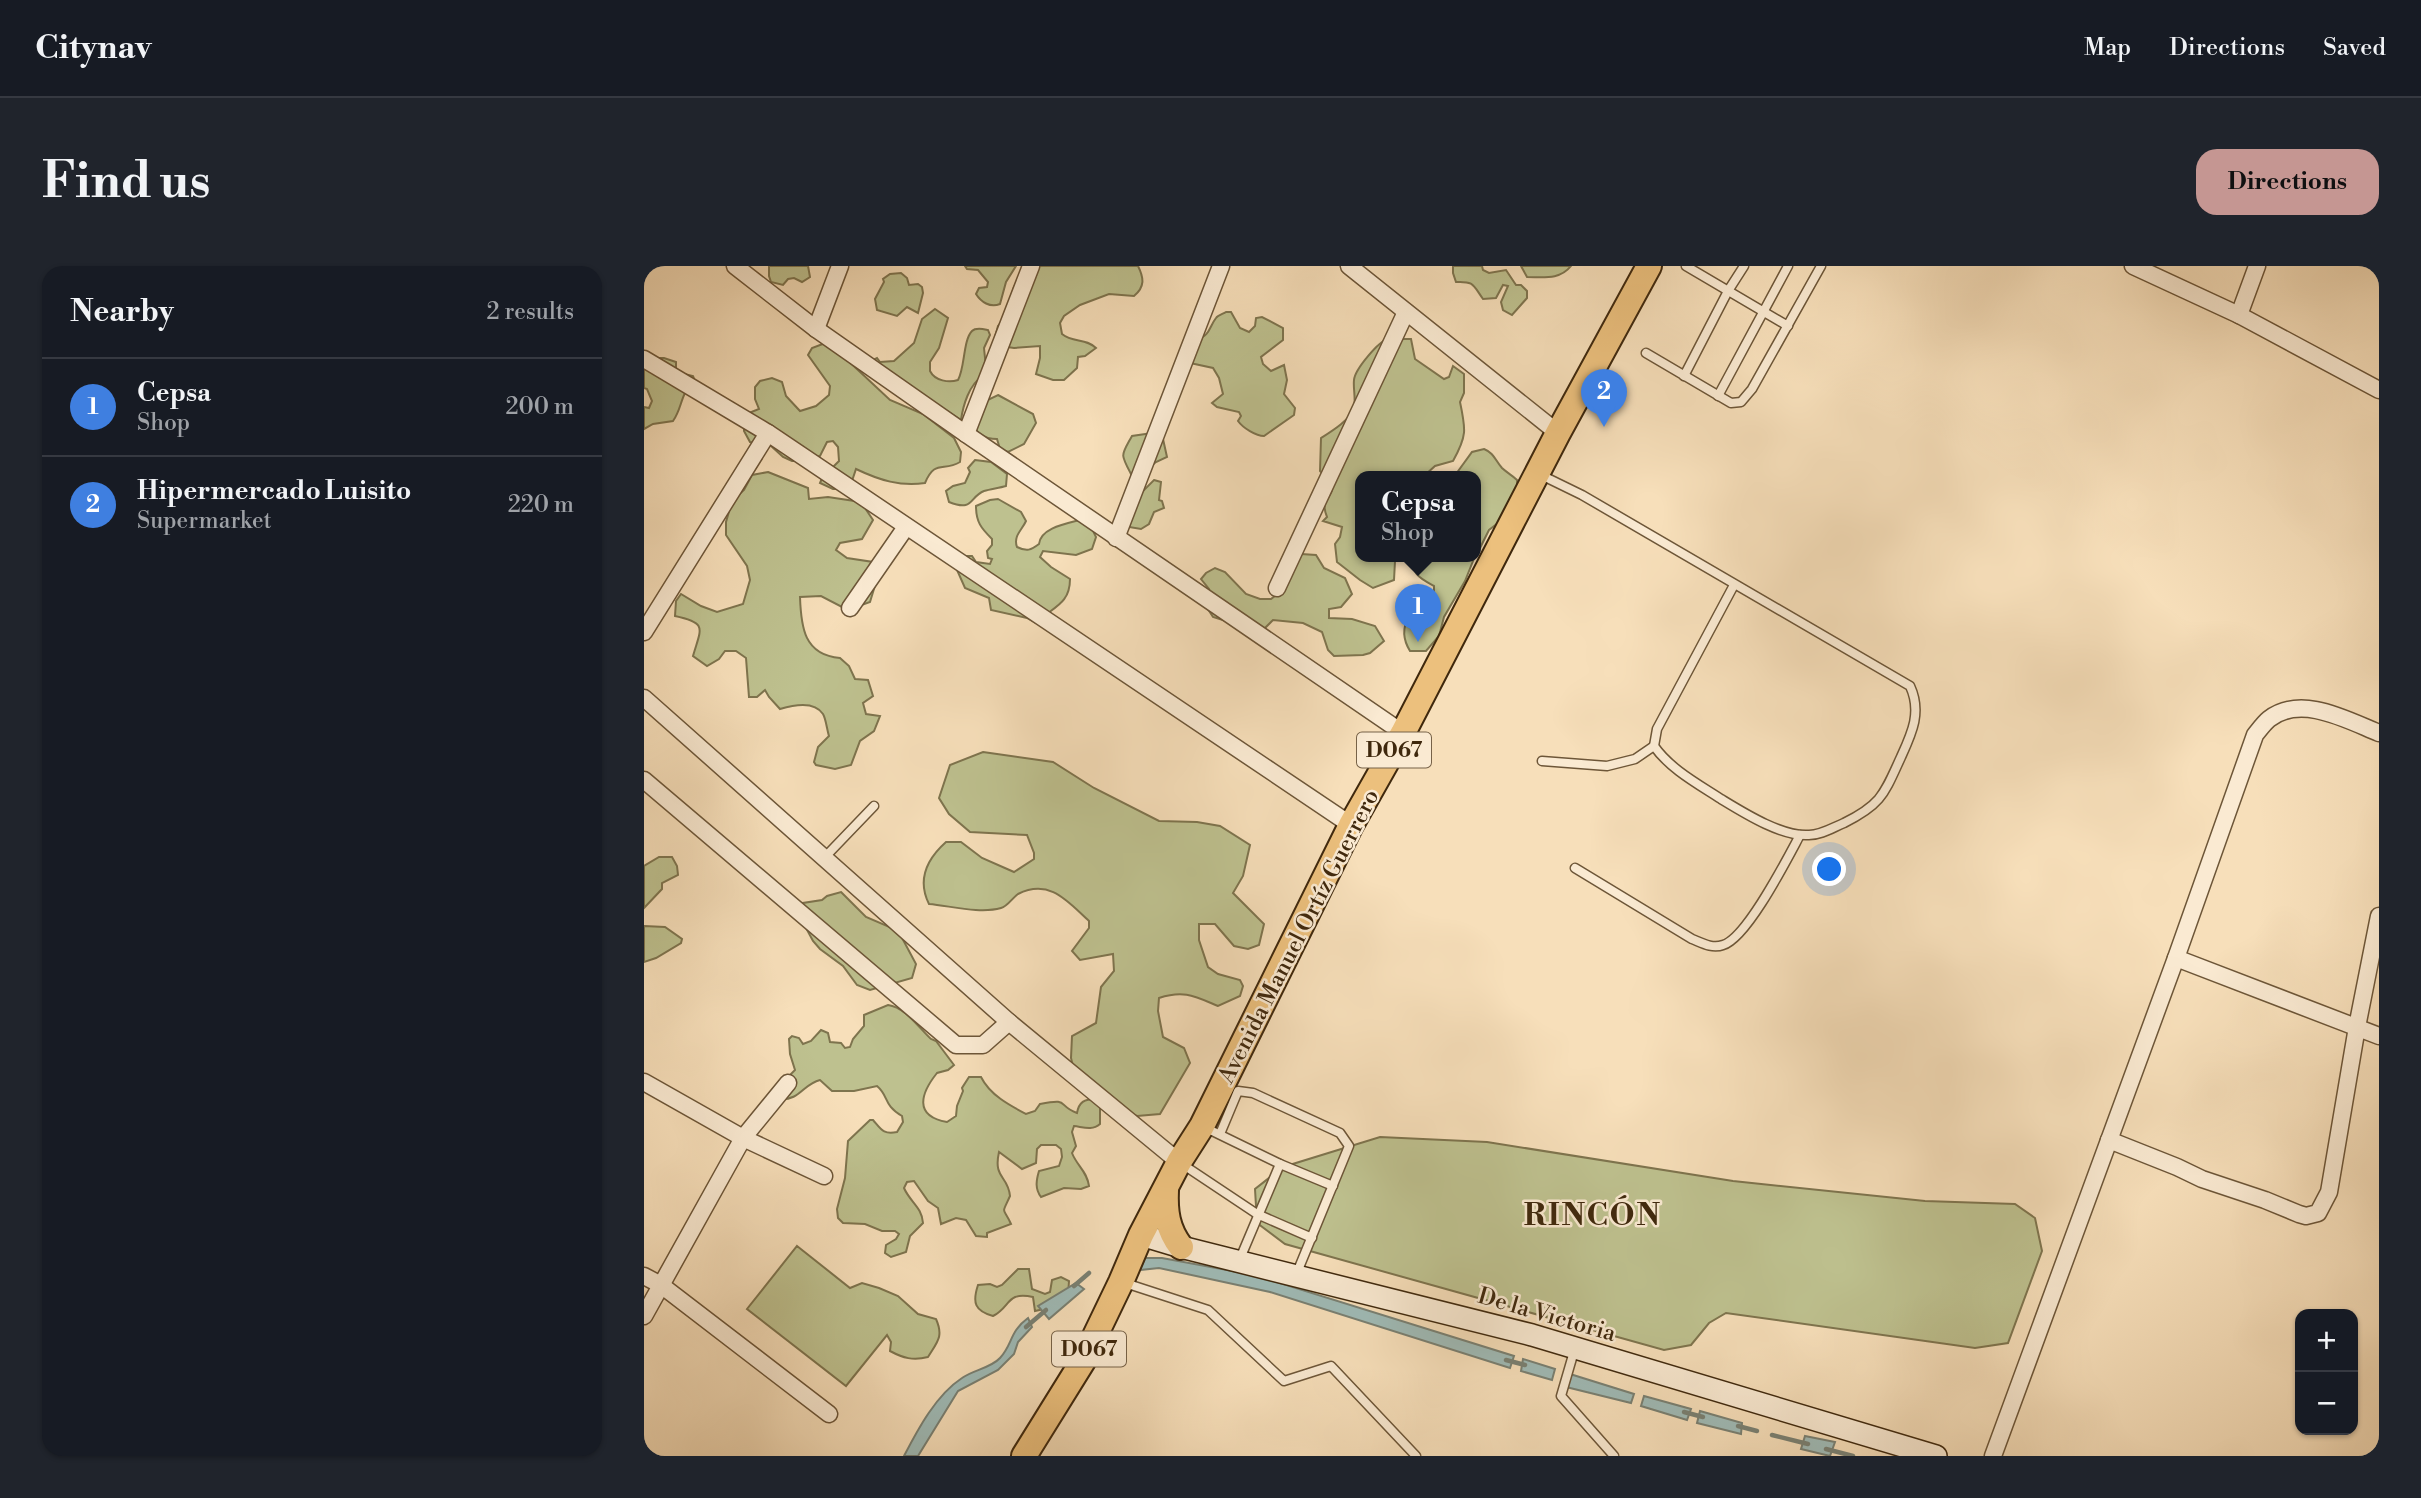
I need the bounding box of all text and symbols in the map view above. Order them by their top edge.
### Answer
text: Citynav [35,28,152,69]
text: Map [2084,33,2131,63]
text: Directions [2169,33,2285,63]
text: Saved [2323,33,2386,63]
button: Directions [2196,149,2379,215]
text: Find us [42,152,211,213]
text: Nearby [70,293,174,331]
text: 2 results [487,298,574,326]
pin: 2 [1581,369,1627,427]
text: Cepsa [137,377,211,409]
text: 1 [87,393,99,421]
text: 200 m [506,393,574,421]
text: Shop [137,409,190,437]
popup [1355,471,1481,562]
text: Hipermercado Luisito [137,475,411,507]
text: Cepsa [1381,487,1455,519]
text: 2 [86,491,100,519]
text: 220 m [508,491,574,519]
text: Supermarket [137,507,272,535]
text: Shop [1381,519,1434,547]
pin: 1 [1395,584,1441,642]
road number: D067 [1357,732,1431,768]
street label: Avenida Manuel Ortíz Guerrero [1212,785,1385,1089]
your location [1812,852,1846,886]
district label: RINCÓN [1524,1195,1662,1235]
street label: De la Victoria [1475,1282,1619,1348]
map controls [2295,1309,2358,1435]
button: + [2295,1309,2358,1372]
road number: D067 [1052,1332,1126,1366]
button: − [2295,1372,2358,1435]

